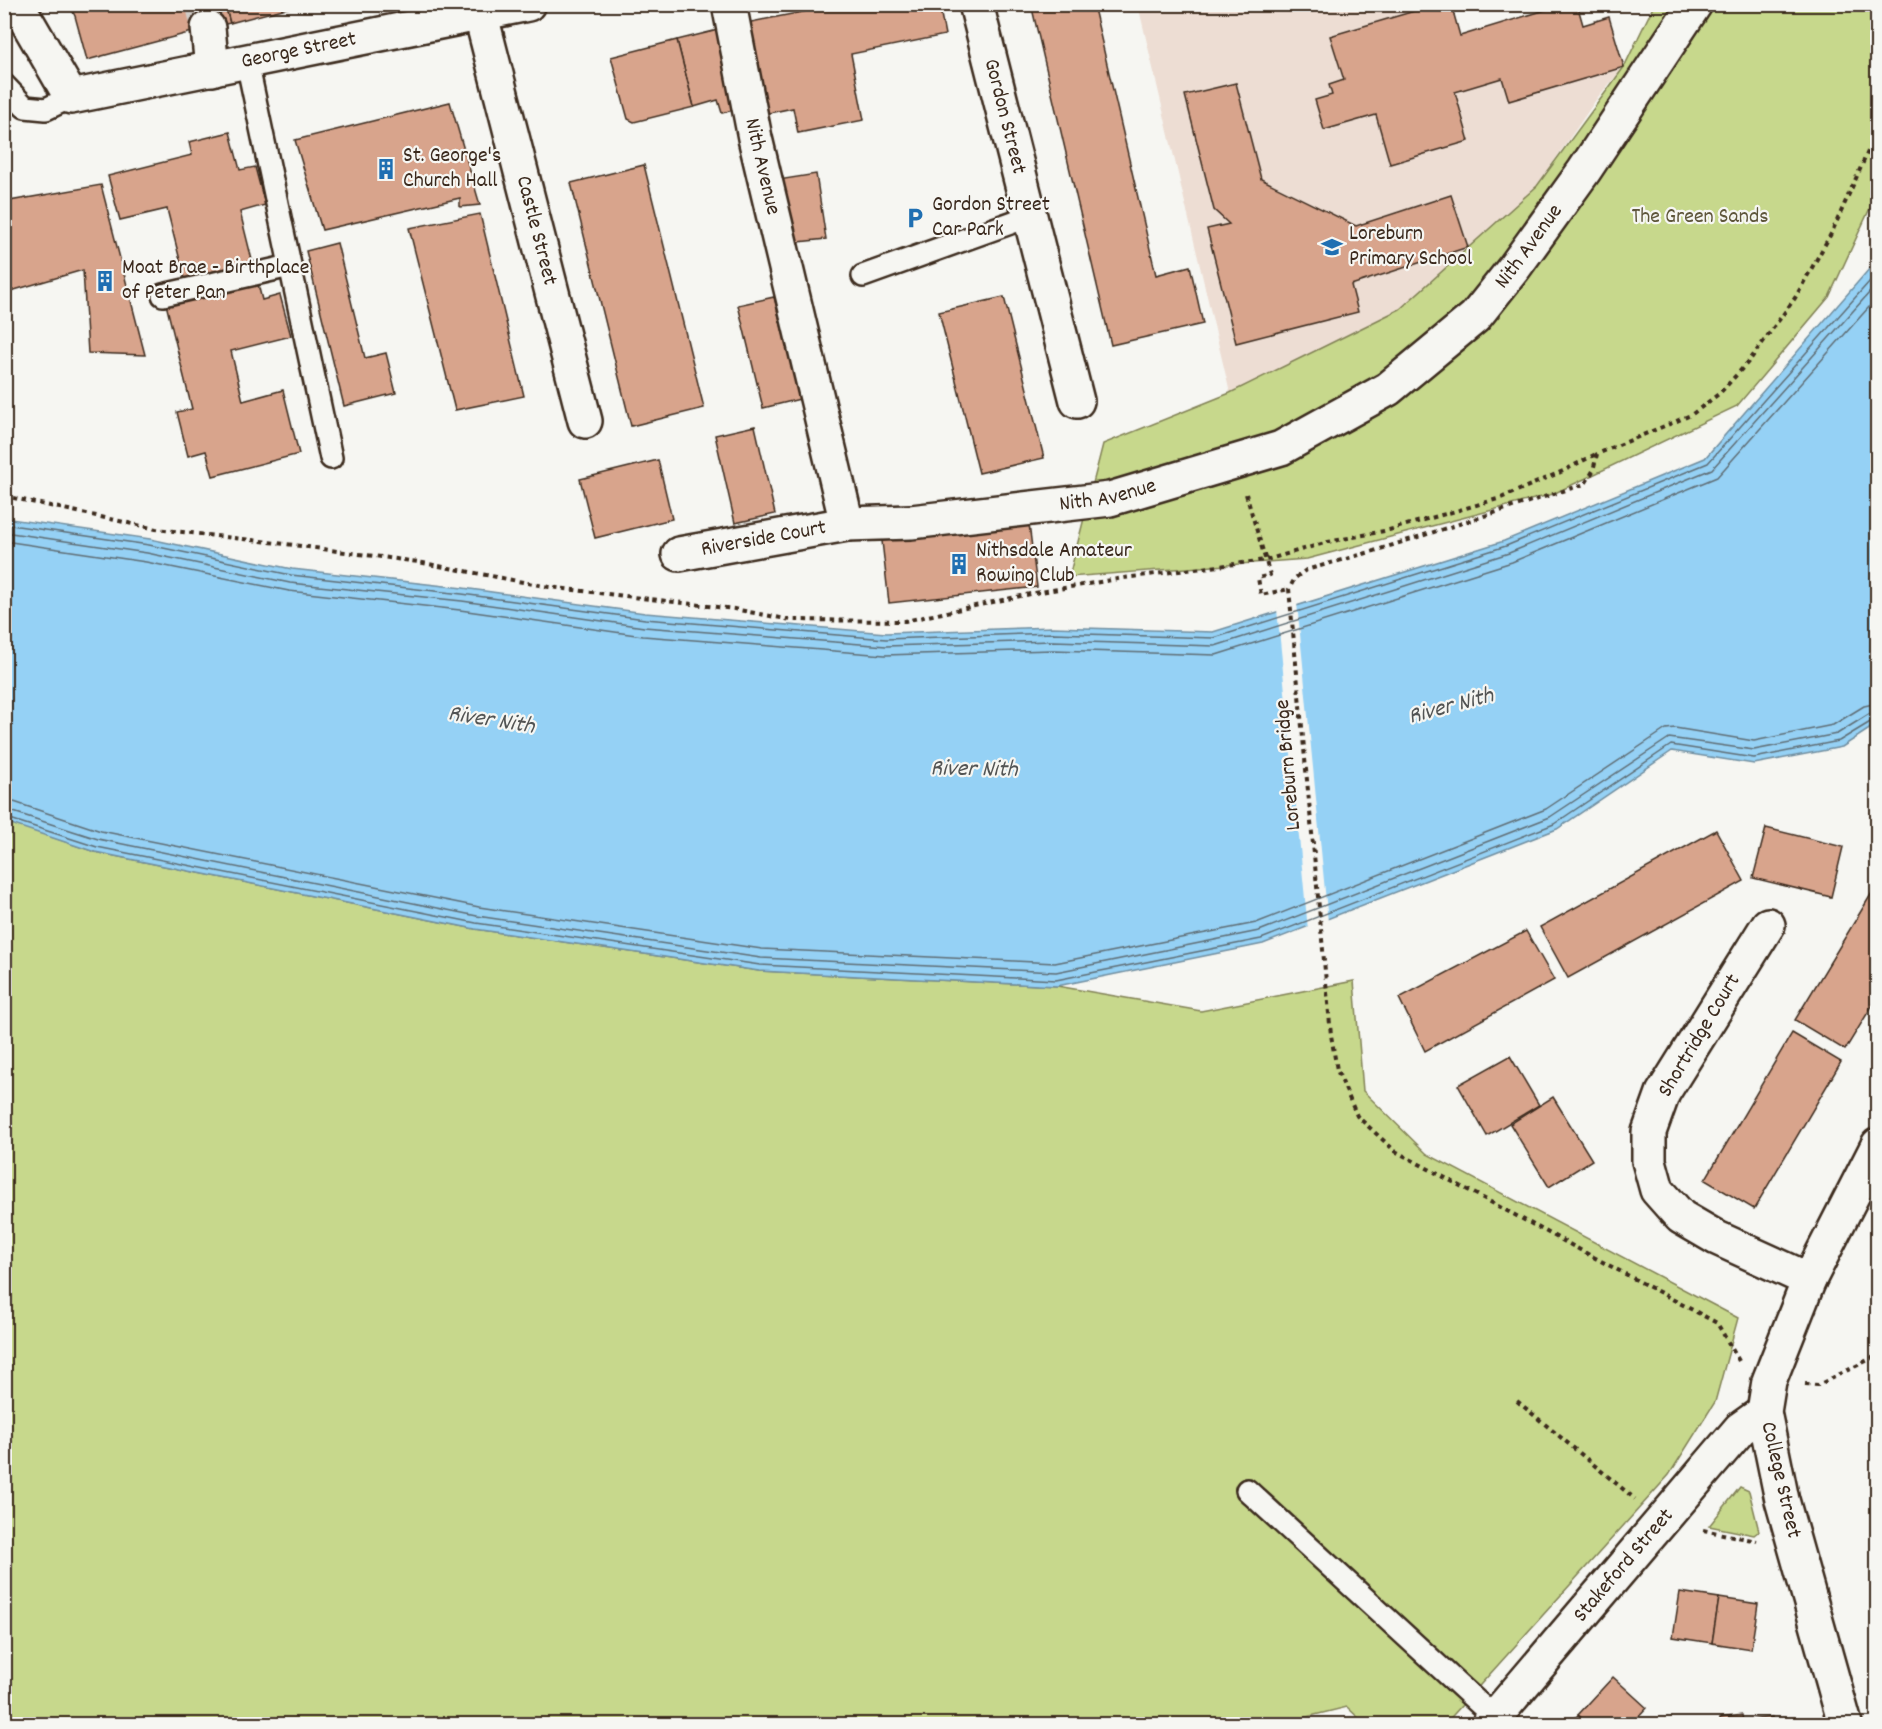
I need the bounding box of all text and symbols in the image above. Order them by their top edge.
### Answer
street label: George Street [239,24,359,77]
street label: Gordon Street [975,55,1034,177]
street label: Nith Avenue [736,116,788,218]
place label: St. George's Church Hall [403,141,501,197]
building icon: St. George's Church Hall [374,157,398,181]
street label: Castle Street [507,173,565,289]
place label: Gordon Street Car Park [932,190,1050,246]
street label: Nith Avenue [1488,198,1571,296]
park label: The Green Sands [1631,202,1769,233]
parking icon: Gordon Street Car Park [903,206,927,230]
place label: Loreburn Primary School [1349,219,1472,275]
school or university icon: Loreburn Primary School [1320,235,1344,259]
place label: Moat Brae - Birthplace of Peter Pan [122,253,309,309]
building icon: Moat Brae - Birthplace of Peter Pan [93,269,117,293]
street label: Nith Avenue [1058,471,1160,520]
street label: Riverside Court [699,512,829,565]
place label: Nithsdale Amateur Rowing Club [976,536,1133,592]
building icon: Nithsdale Amateur Rowing Club [947,552,971,576]
water label: River Nith [1405,679,1498,735]
water label: River Nith [445,697,538,745]
street label: Loreburn Bridge [1268,698,1310,832]
water label: River Nith [930,752,1019,788]
street label: Shortridge Court [1651,968,1749,1104]
street label: College Street [1752,1419,1808,1541]
street label: Stakeford Street [1566,1502,1681,1630]

